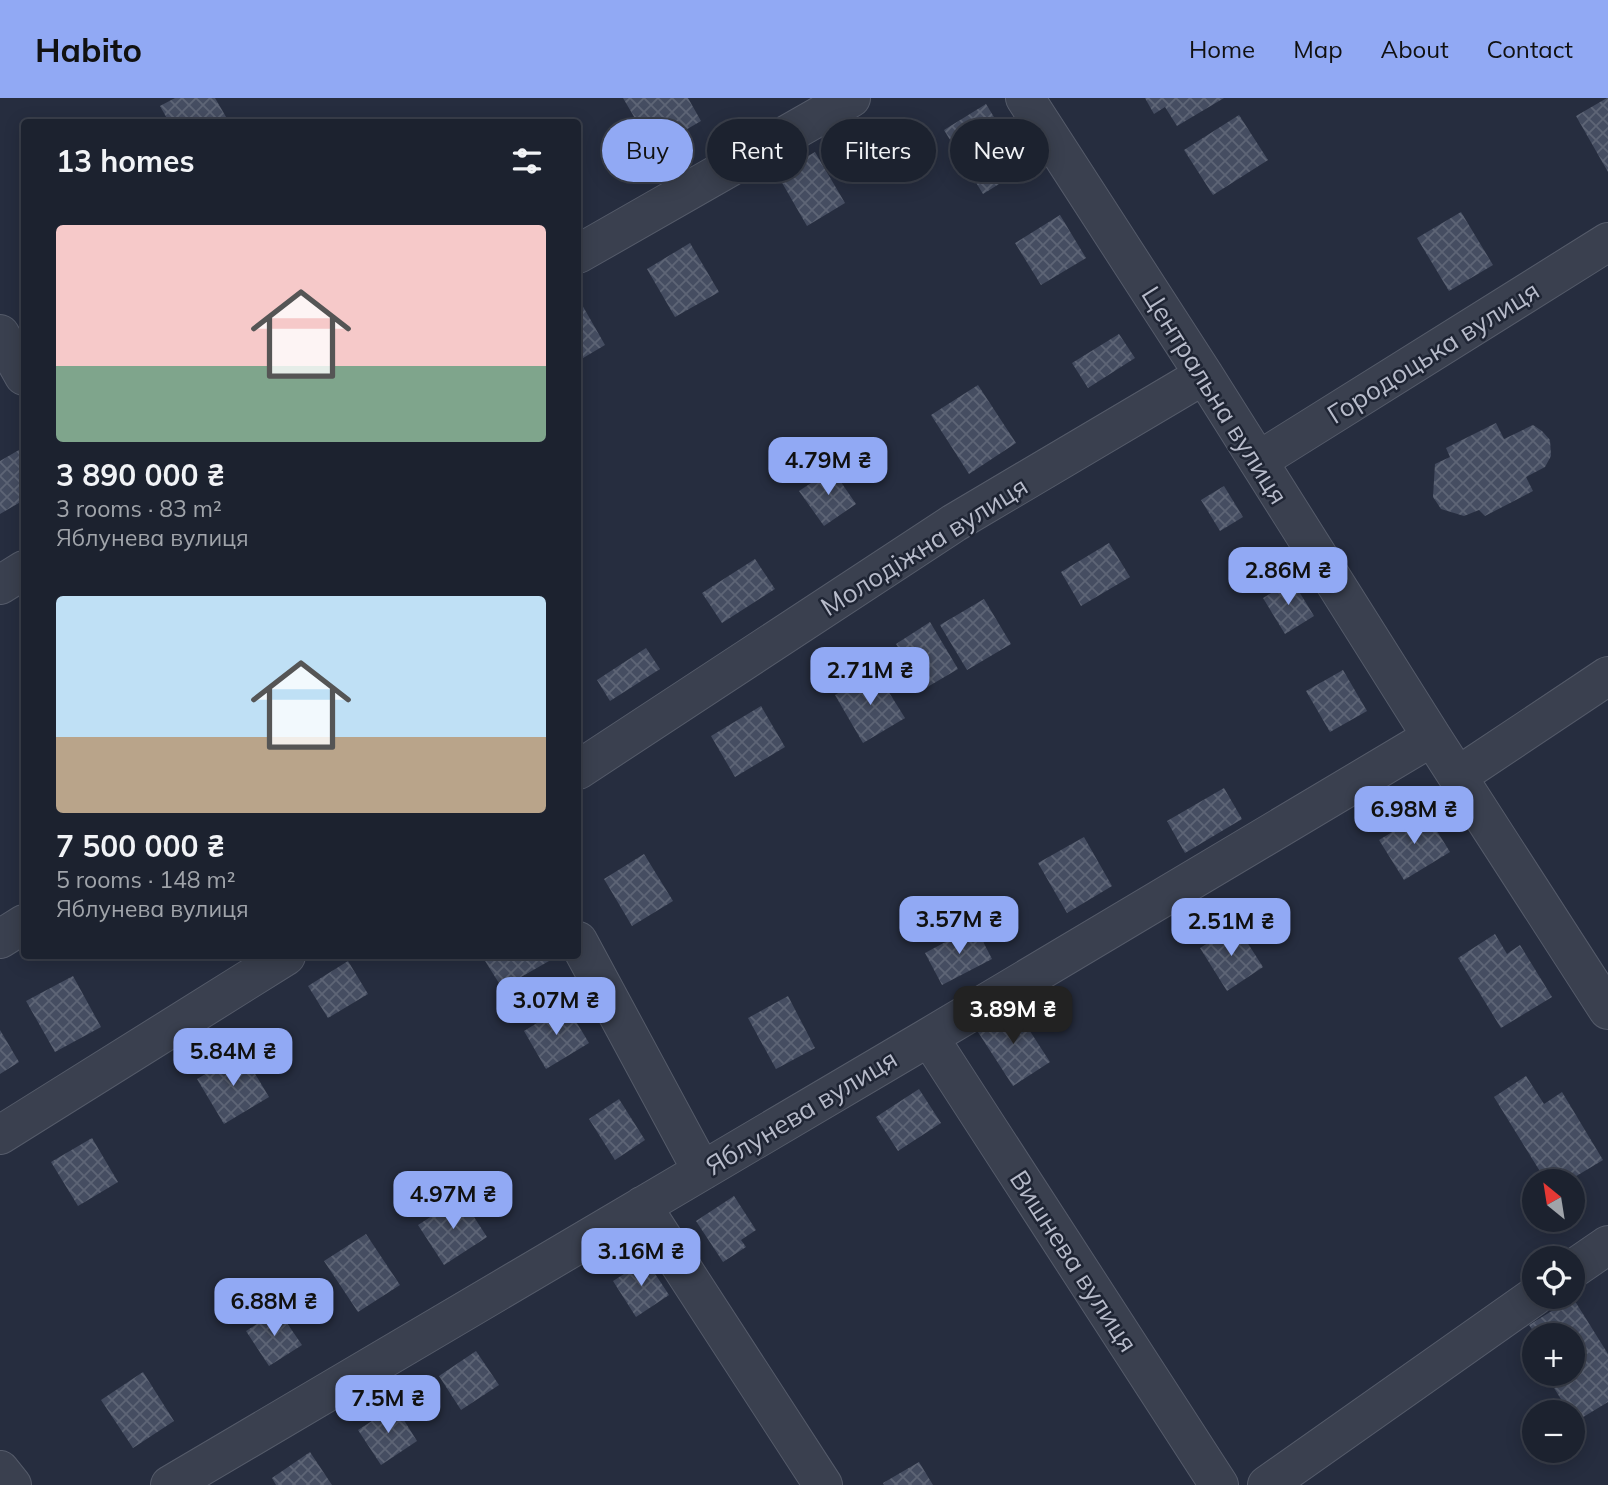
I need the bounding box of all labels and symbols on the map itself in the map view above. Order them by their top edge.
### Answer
street label: Городоцька вулиця [1321,273,1545,431]
street label: Центральна вулиця [1135,280,1295,510]
pin: 4.79M ₴ [763,438,893,497]
street label: Молодіжна вулиця [814,469,1034,623]
pin: 2.86M ₴ [1223,547,1353,607]
pin: 2.71M ₴ [805,648,935,707]
pin: 6.98M ₴ [1349,786,1479,846]
pin: 3.57M ₴ [894,896,1024,956]
pin: 2.51M ₴ [1166,898,1296,958]
pin: 3.07M ₴ [491,978,621,1037]
pin: 3.89M ₴ [948,986,1078,1046]
pin: 5.84M ₴ [168,1028,298,1088]
street label: Яблунева вулиця [699,1042,903,1182]
street label: Вишнева вулиця [1003,1164,1145,1358]
north arrow [1522,1169,1586,1232]
pin: 4.97M ₴ [388,1172,518,1231]
pin: 3.16M ₴ [576,1228,706,1288]
pin: 6.88M ₴ [209,1278,339,1338]
pin: 7.5M ₴ [331,1376,445,1435]

